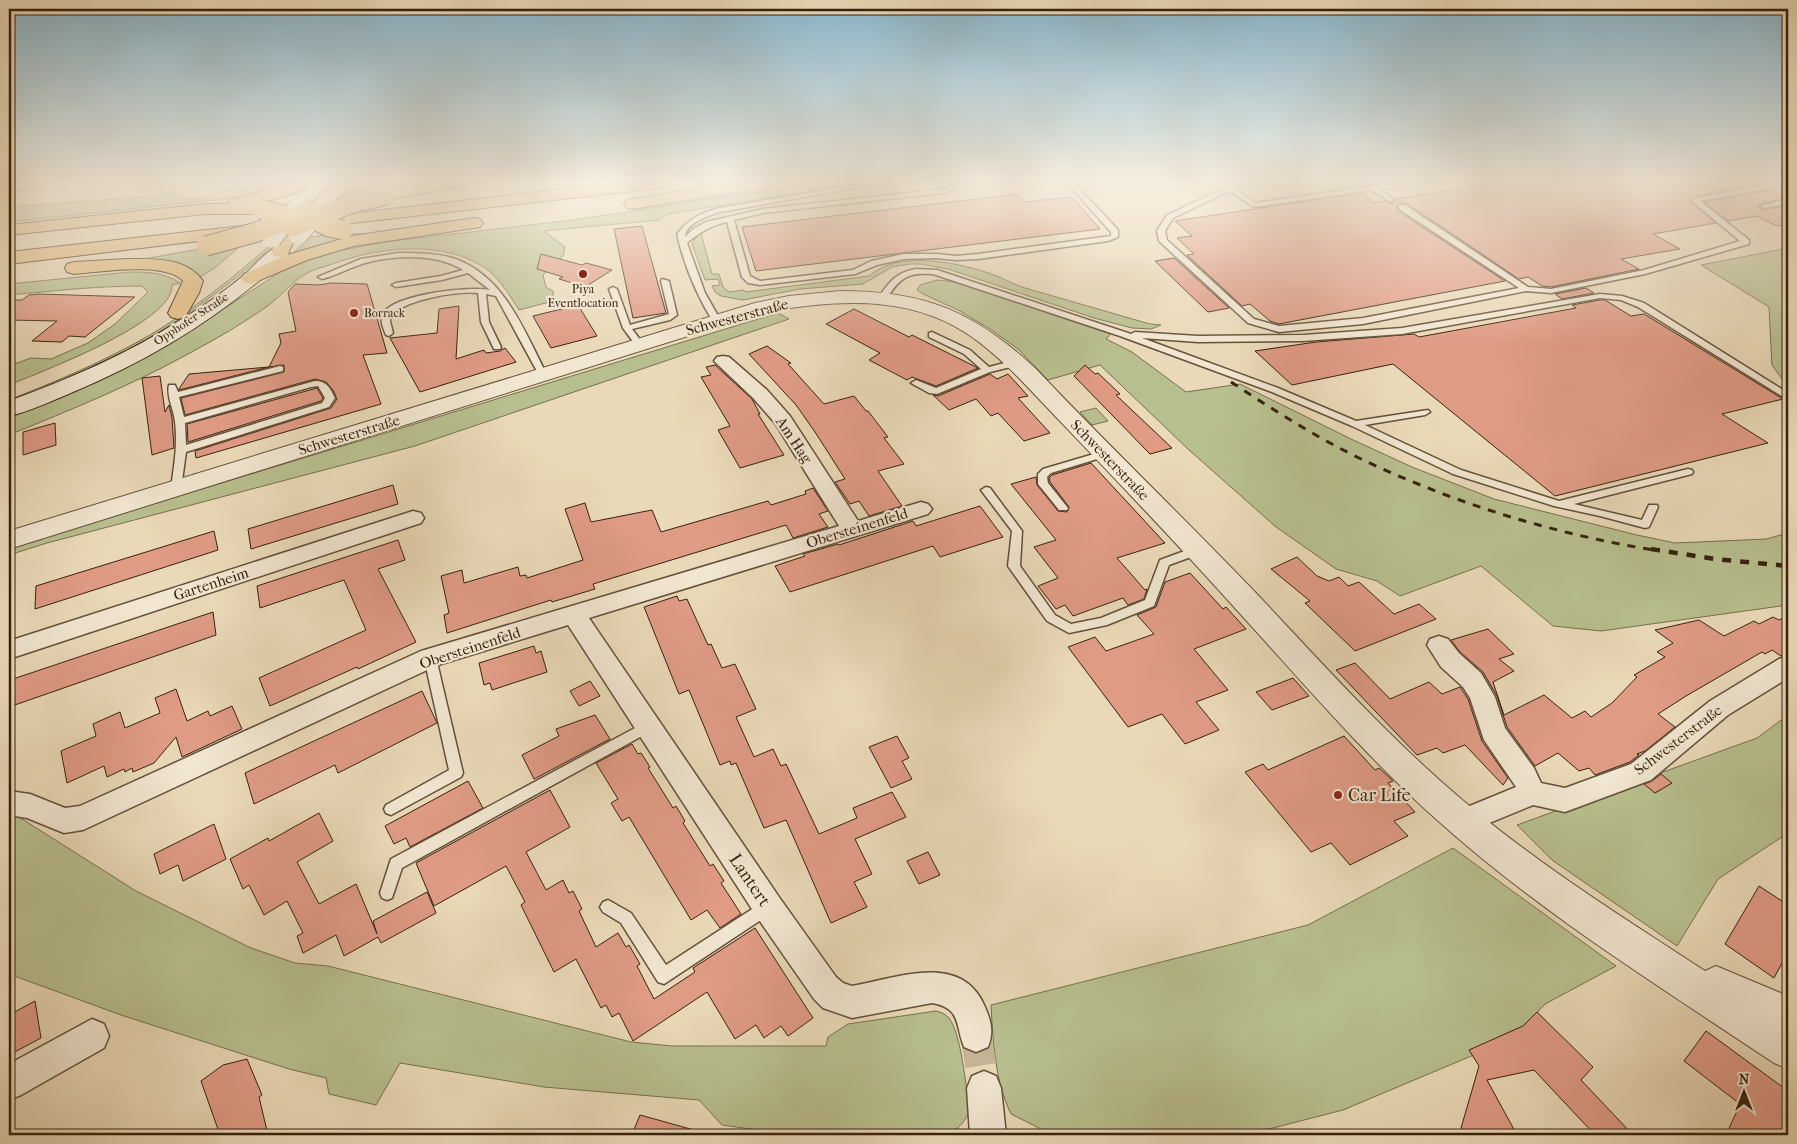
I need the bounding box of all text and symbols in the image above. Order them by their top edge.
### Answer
marker: Piya Eventlocation [577,268,589,280]
place label: Piya Eventlocation [548,282,618,310]
street label: Opphofer Straße [151,290,231,348]
street label: Schwesterstraße [684,295,791,339]
place label: Borrack [364,306,406,320]
marker: Borrack [348,307,360,319]
street label: Schwesterstraße [296,411,403,459]
street label: Am Hag [771,412,817,467]
street label: Schwesterstraße [1067,416,1153,505]
street label: Obersteinenfeld [804,504,911,552]
street label: Gartenheim [171,563,251,605]
street label: Obersteinenfeld [417,623,524,673]
street label: Schwesterstraße [1631,701,1726,779]
place label: Car Life [1348,785,1411,806]
marker: Car Life [1332,789,1344,801]
street label: Lantert [724,850,775,911]
north arrow [1720,1066,1770,1116]
text: N [1739,1071,1750,1088]

